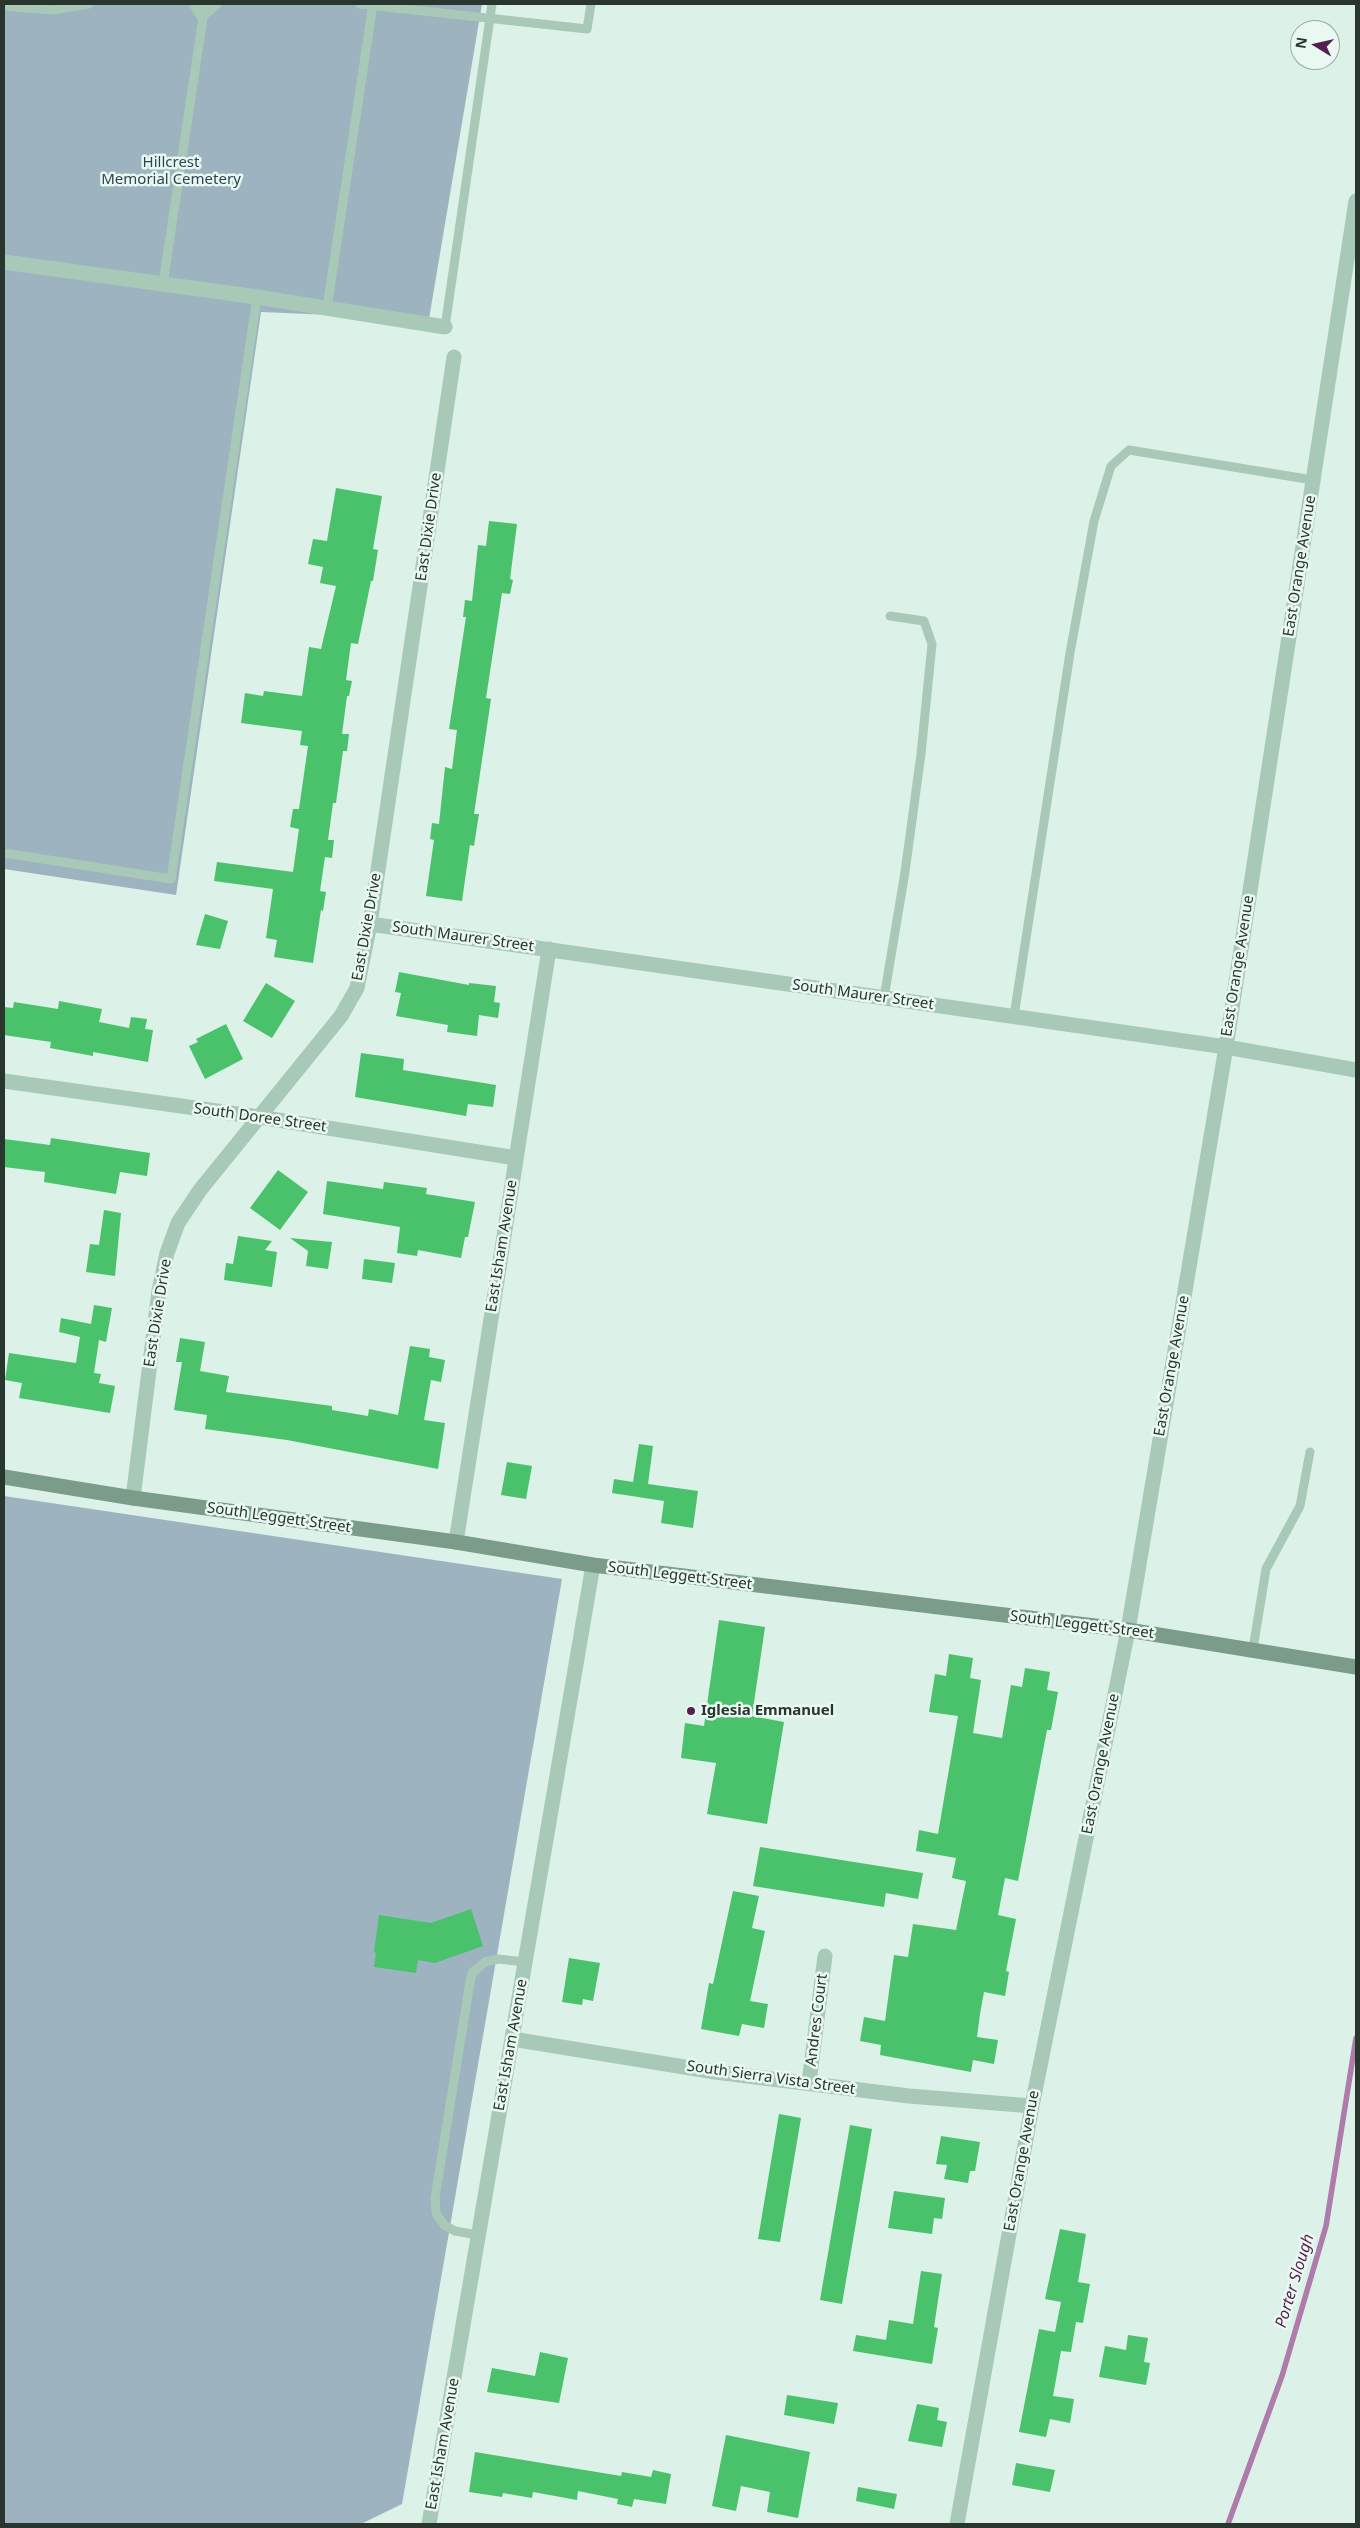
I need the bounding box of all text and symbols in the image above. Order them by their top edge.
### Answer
north arrow [1290,20,1340,70]
text: N [1290,36,1311,50]
park label: Hillcrest Memorial Cemetery [101,154,241,189]
street label: East Dixie Drive [412,472,446,582]
street label: East Orange Avenue [1280,494,1320,638]
street label: East Dixie Drive [349,872,385,982]
street label: East Orange Avenue [1218,894,1258,1038]
street label: South Maurer Street [391,918,535,956]
street label: South Maurer Street [791,976,935,1014]
street label: South Doree Street [193,1100,327,1136]
street label: East Isham Avenue [483,1179,521,1313]
street label: East Dixie Drive [141,1258,175,1368]
street label: East Orange Avenue [1151,1294,1193,1438]
street label: South Leggett Street [206,1499,352,1537]
street label: South Leggett Street [607,1558,753,1594]
street label: South Leggett Street [1009,1607,1155,1643]
street label: East Orange Avenue [1079,1692,1123,1836]
place label: Iglesia Emmanuel [701,1702,834,1720]
marker: Iglesia Emmanuel [685,1705,697,1717]
street label: Andres Court [802,1973,832,2067]
street label: East Isham Avenue [491,1978,531,2112]
street label: South Sierra Vista Street [686,2057,856,2099]
street label: East Orange Avenue [1001,2089,1043,2233]
water label: Porter Slough [1272,2232,1318,2330]
street label: East Isham Avenue [423,2377,463,2511]

